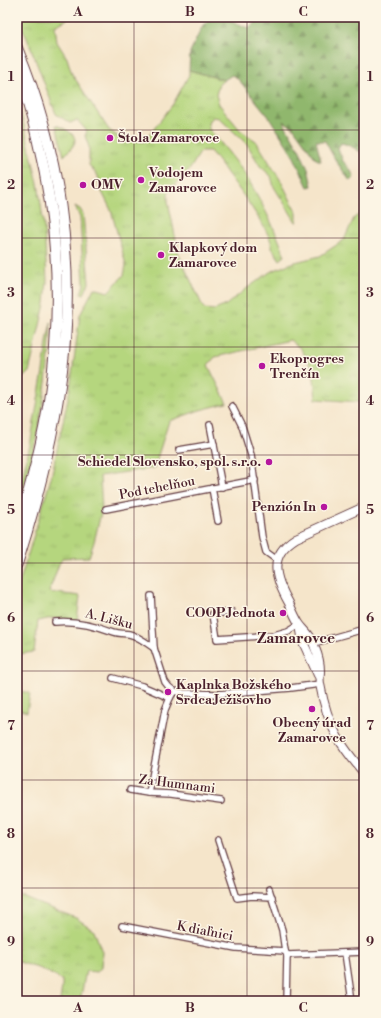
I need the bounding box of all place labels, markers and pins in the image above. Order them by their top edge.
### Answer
place label: Štola Zamarovce [118,129,219,146]
marker: Štola Zamarovce [105,133,115,143]
place label: Vodojem Zamarovce [148,165,217,196]
marker: Vodojem Zamarovce [136,175,146,185]
place label: OMV [91,177,123,193]
marker: OMV [78,180,88,190]
place label: Klapkový dom Zamarovce [169,240,257,271]
marker: Klapkový dom Zamarovce [156,250,166,260]
place label: Ekoprogres Trenčín [270,351,344,382]
marker: Ekoprogres Trenčín [257,361,267,371]
place label: Schiedel Slovensko, spol. s.r.o. [78,454,261,470]
marker: Schiedel Slovensko, spol. s.r.o. [264,457,274,467]
place label: Penzión In [252,499,316,515]
marker: Penzión In [319,502,329,512]
place label: COOP Jednota [185,605,276,621]
marker: COOP Jednota [278,608,288,618]
place label: Kaplnka Božského Srdca Ježišovho [176,677,292,708]
marker: Kaplnka Božského Srdca Ježišovho [163,687,173,697]
marker: Obecný úrad Zamarovce [307,704,317,714]
place label: Obecný úrad Zamarovce [273,715,351,746]

